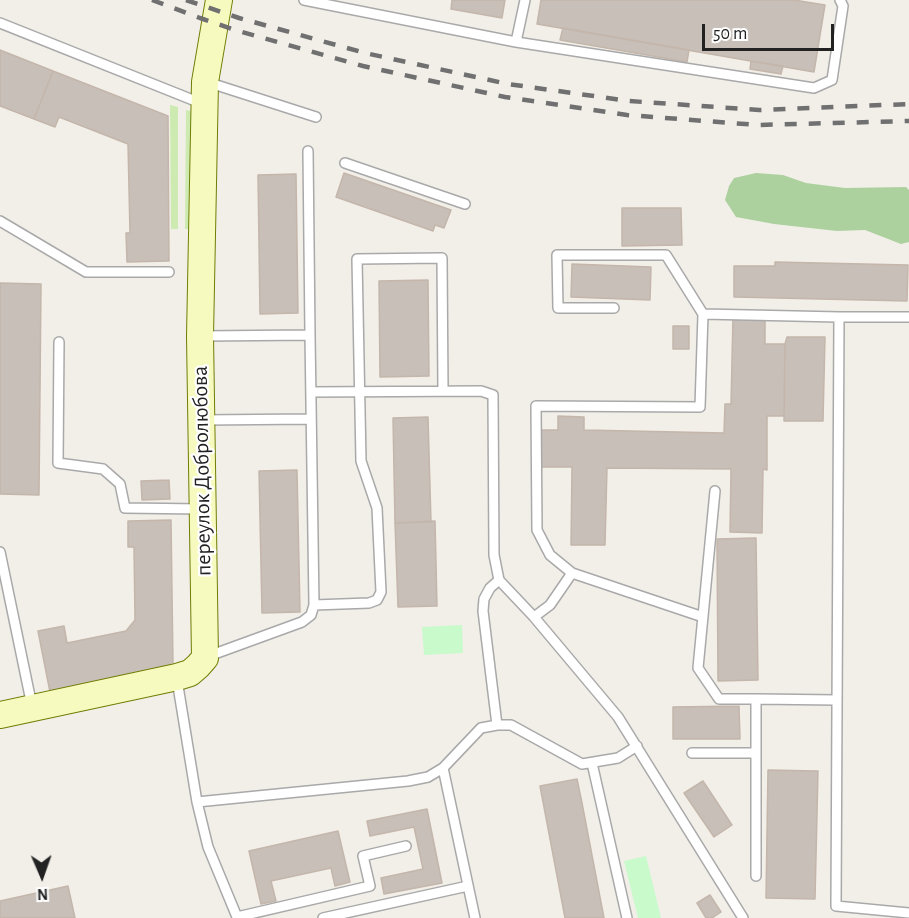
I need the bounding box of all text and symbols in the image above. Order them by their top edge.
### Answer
scale bar [705,12,837,50]
text: 50 m [713,25,747,43]
street label: переулок Добролюбова [187,366,217,576]
north arrow [12,846,72,906]
text: N [37,886,48,902]

